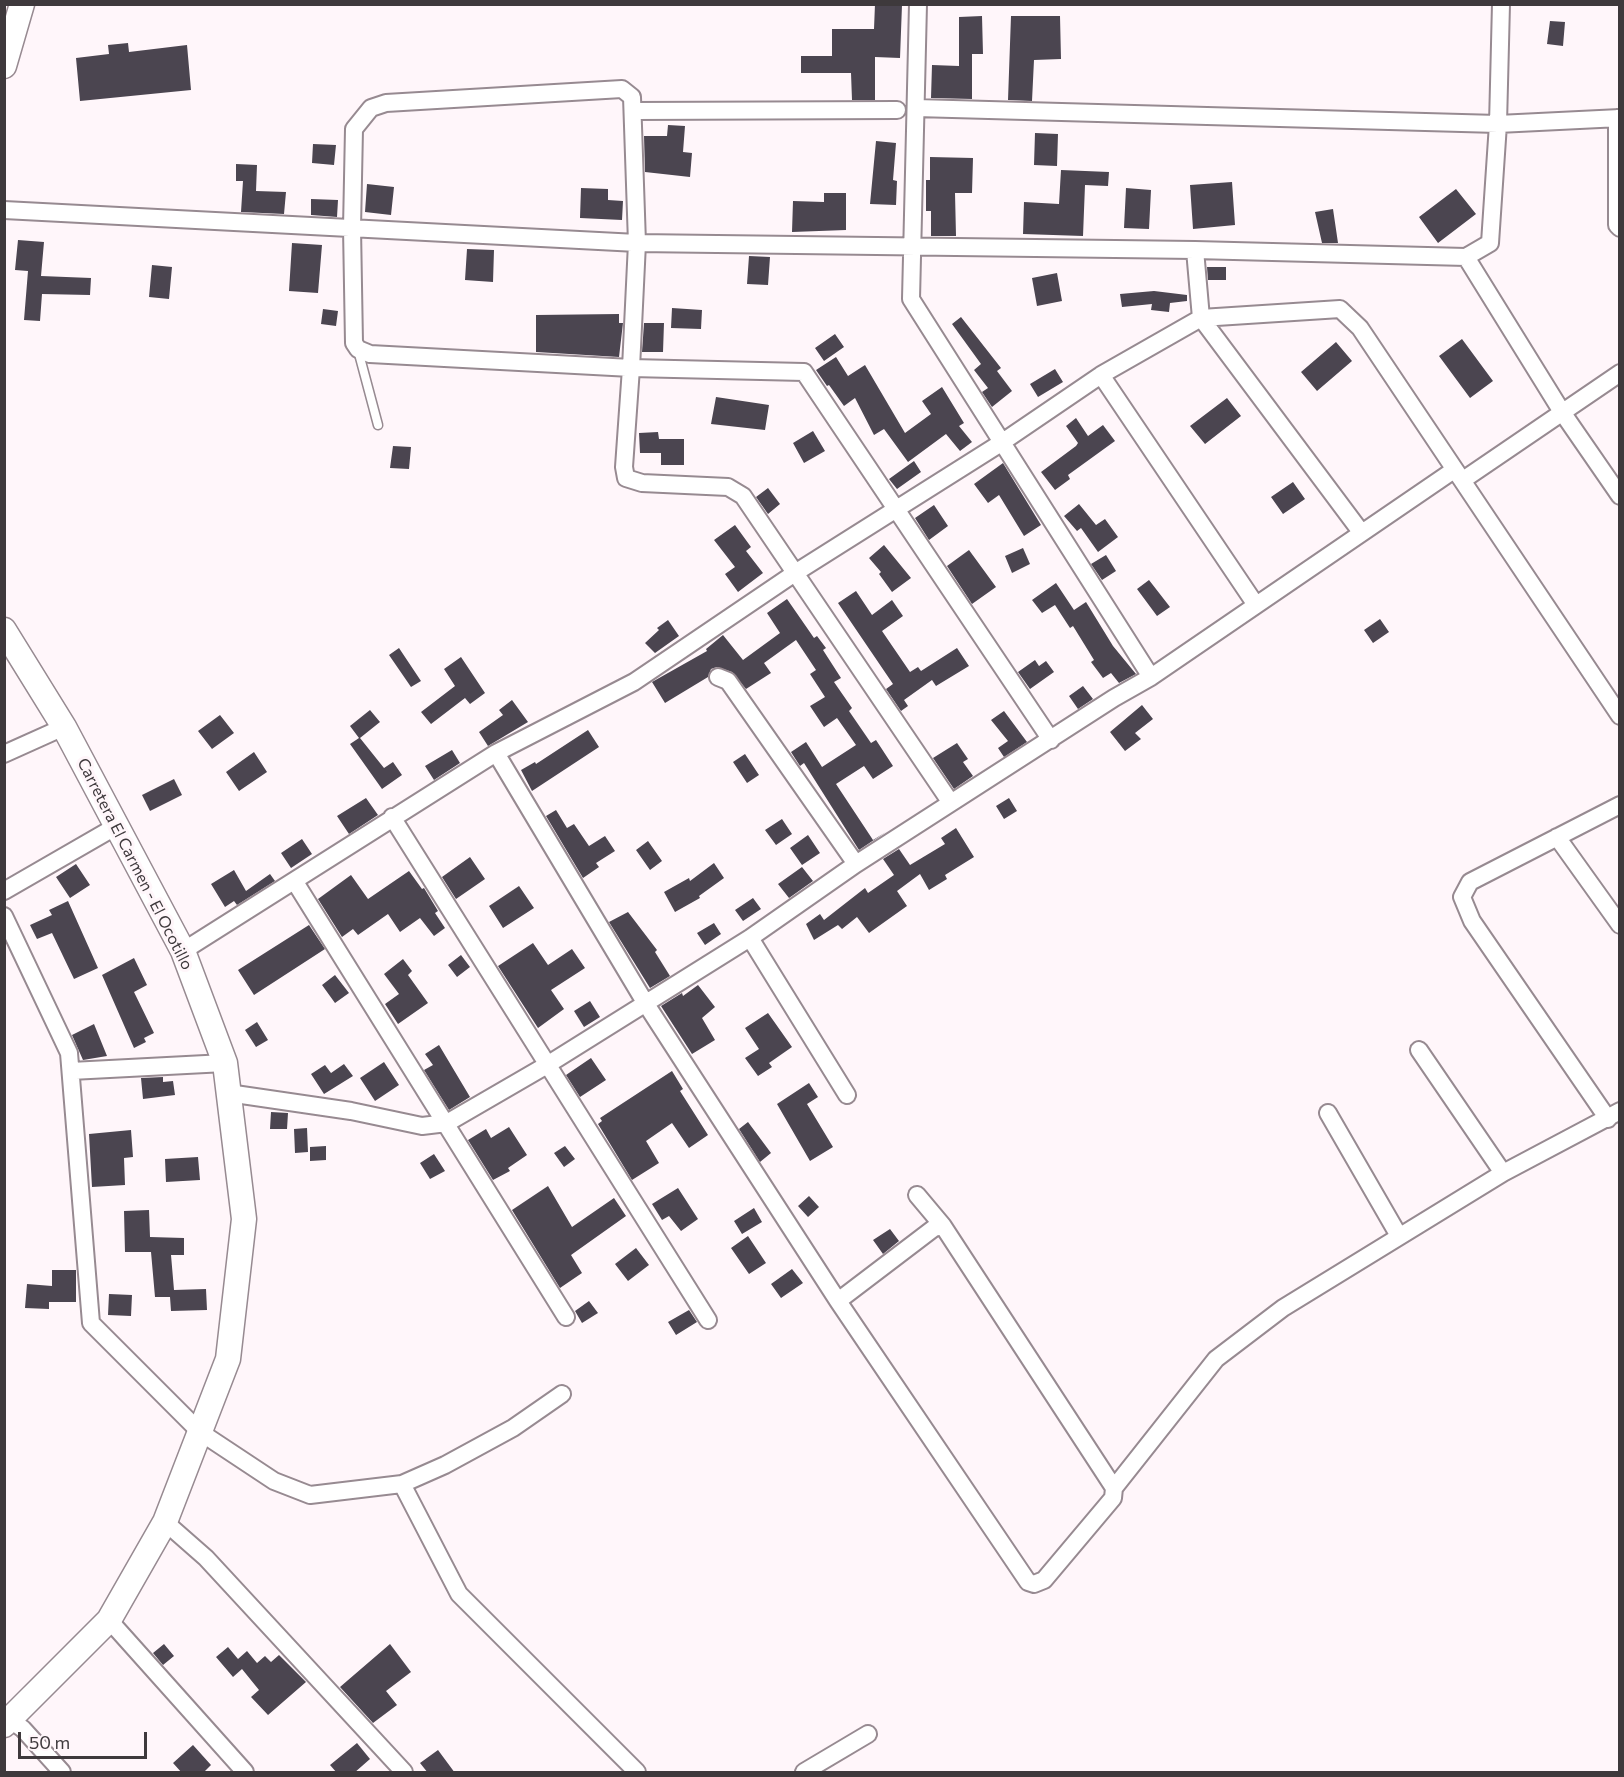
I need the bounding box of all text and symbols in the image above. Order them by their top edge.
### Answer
street label: Carretera El Carmen - El Ocotillo [73,755,197,973]
scale bar [21,1720,150,1758]
text: 50 m [29,1731,70,1753]

